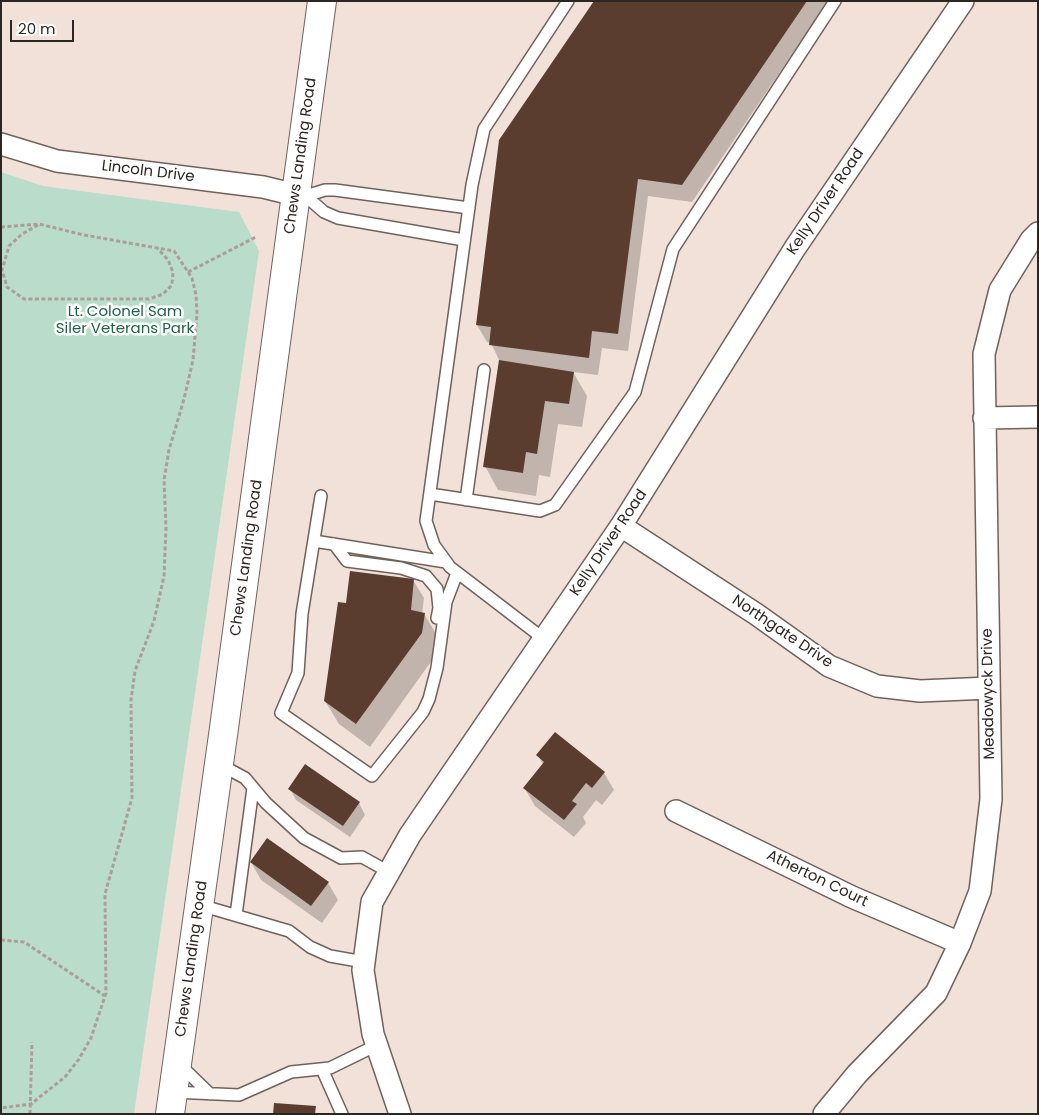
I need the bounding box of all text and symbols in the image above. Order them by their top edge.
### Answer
scale bar [12,10,76,42]
text: 20 m [18,18,56,39]
street label: Chews Landing Road [281,77,321,235]
street label: Kelly Driver Road [784,145,868,259]
street label: Lincoln Drive [101,157,195,187]
park label: Lt. Colonel Sam Siler Veterans Park [56,303,194,338]
street label: Chews Landing Road [227,479,267,637]
street label: Kelly Driver Road [567,486,651,600]
street label: Northgate Drive [728,592,836,672]
street label: Meadowyck Drive [979,628,999,760]
street label: Atherton Court [763,847,871,911]
street label: Chews Landing Road [172,880,212,1038]

